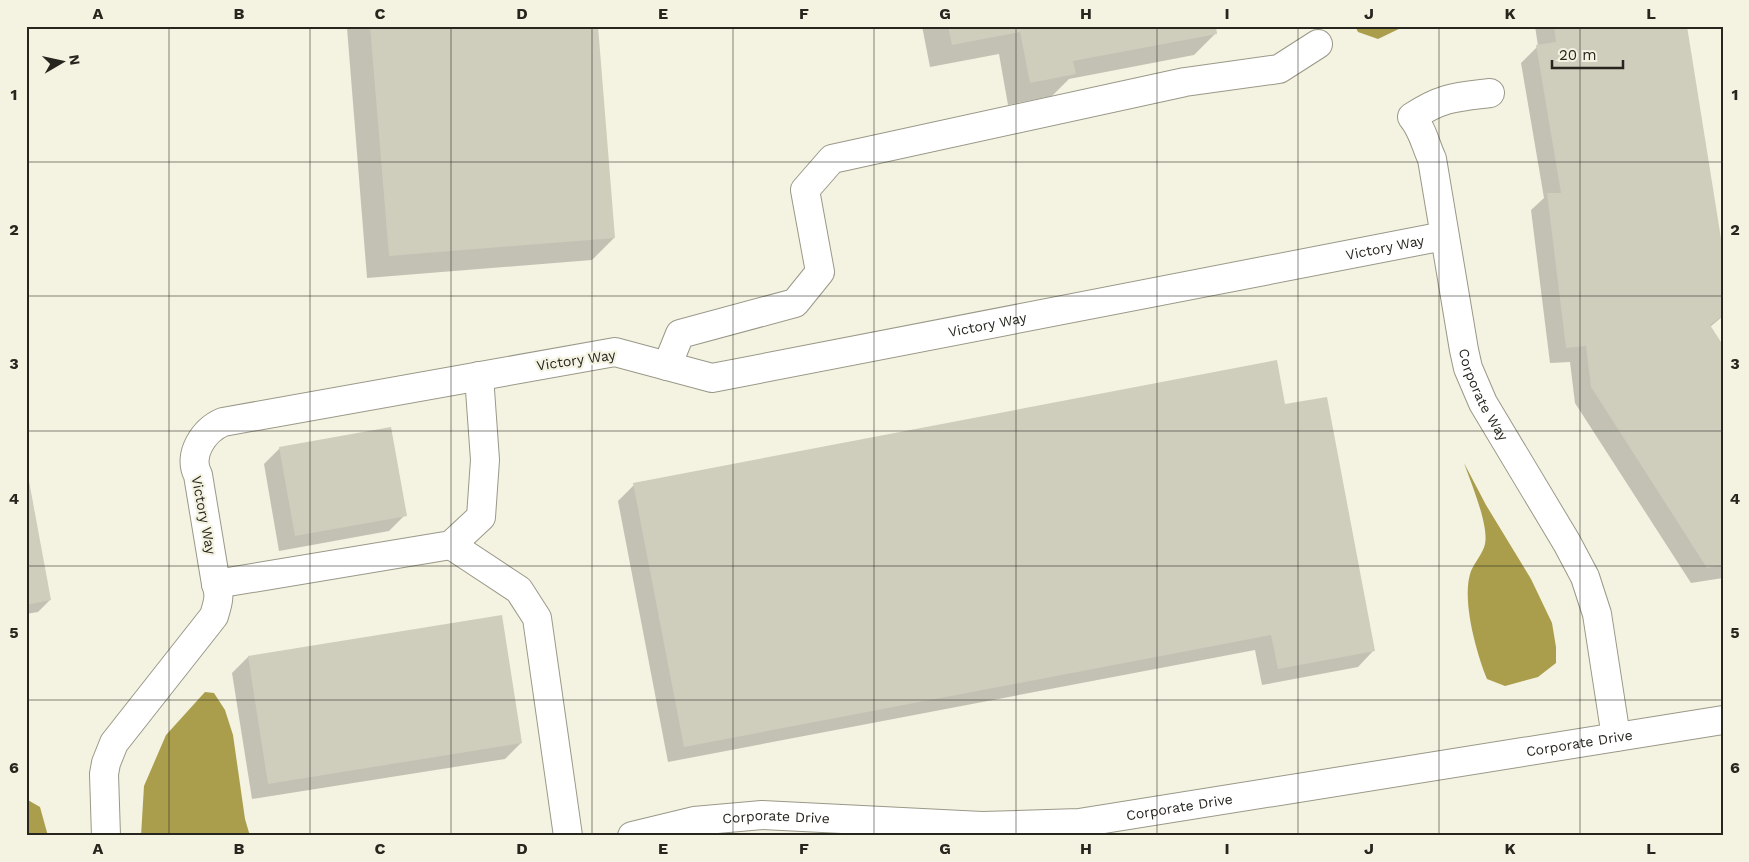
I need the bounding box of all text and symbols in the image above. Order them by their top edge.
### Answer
text: A [93,4,104,23]
text: B [234,4,245,23]
text: C [375,4,386,23]
text: D [516,4,528,23]
text: E [658,4,668,23]
text: F [799,4,809,23]
text: G [939,4,951,23]
text: H [1080,4,1092,23]
text: I [1224,4,1230,23]
text: J [1364,4,1374,23]
text: K [1504,4,1516,23]
text: L [1646,4,1656,23]
north arrow [38,38,88,88]
scale bar [1552,38,1623,70]
text: 20 m [1559,46,1597,64]
text: N [66,54,84,66]
text: 1 [11,85,17,104]
text: 1 [1732,85,1738,104]
text: 2 [9,220,19,239]
text: 2 [1730,220,1740,239]
street label: Victory Way [1344,232,1426,263]
street label: Victory Way [947,309,1029,340]
street label: Victory Way [535,346,617,373]
street label: Corporate Way [1456,347,1512,444]
text: 3 [9,354,19,373]
text: 3 [1730,354,1740,373]
street label: Victory Way [189,474,220,556]
text: 4 [9,489,19,508]
text: 4 [1730,489,1740,508]
text: 5 [9,623,19,642]
text: 5 [1730,623,1740,642]
street label: Corporate Drive [1525,727,1634,759]
text: 6 [9,758,19,777]
text: 6 [1730,758,1740,777]
street label: Corporate Drive [1125,791,1234,823]
street label: Corporate Drive [722,807,830,826]
text: A [93,839,104,858]
text: B [234,839,245,858]
text: C [375,839,386,858]
text: D [516,839,528,858]
text: E [658,839,668,858]
text: F [799,839,809,858]
text: G [939,839,951,858]
text: H [1080,839,1092,858]
text: I [1224,839,1230,858]
text: J [1364,839,1374,858]
text: K [1504,839,1516,858]
text: L [1646,839,1656,858]

